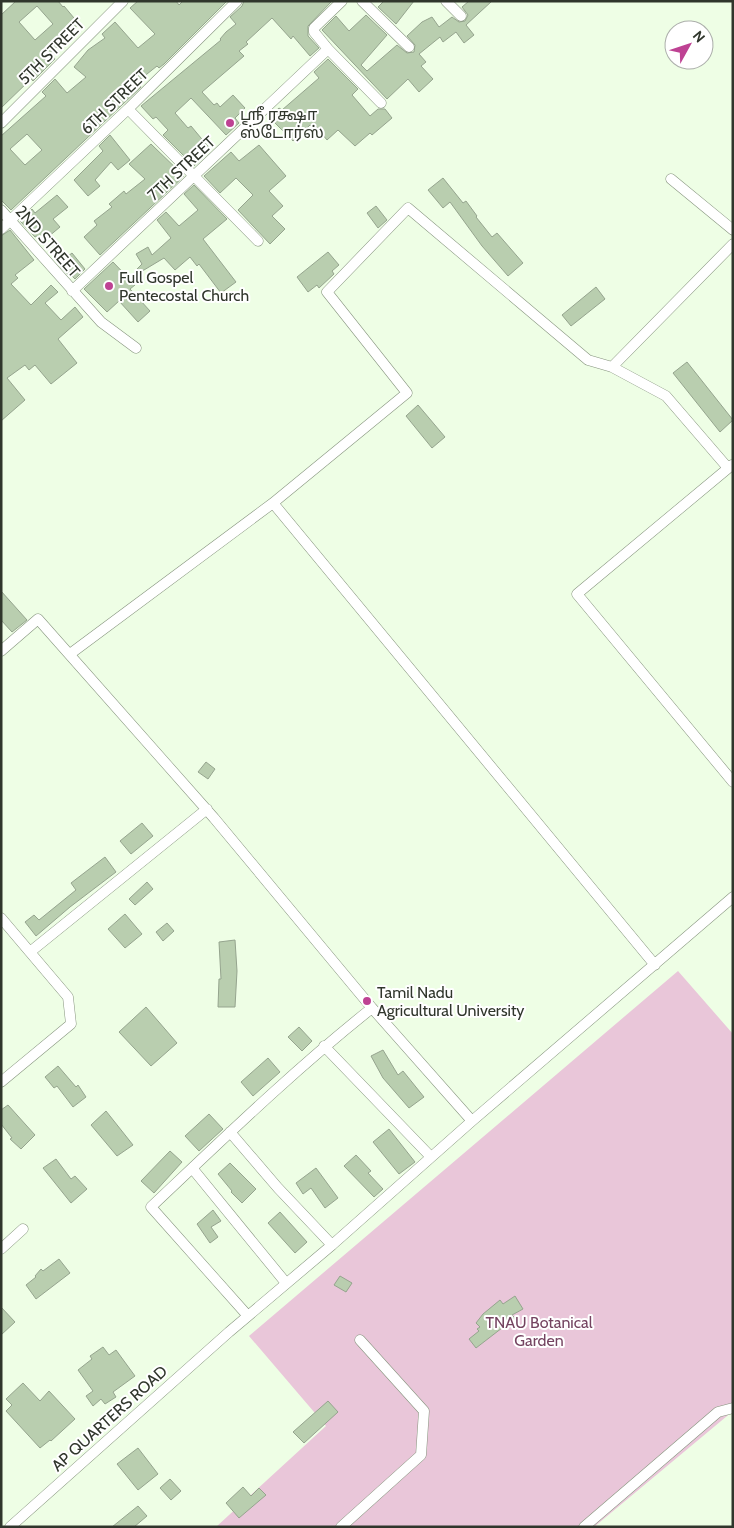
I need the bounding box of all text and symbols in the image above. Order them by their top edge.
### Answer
street label: 5TH STREET [14,14,89,88]
north arrow [664,20,714,70]
text: N [689,27,709,46]
street label: 6TH STREET [77,64,152,138]
place label: ஶ்ரீ ரக்ஷா ஸ்டோர்ஸ் [240,105,324,142]
marker: ஶ்ரீ ரக்ஷா ஸ்டோர்ஸ் [224,117,236,129]
street label: 7TH STREET [144,132,219,204]
street label: 2ND STREET [11,202,84,281]
place label: Full Gospel Pentecostal Church [119,268,249,305]
marker: Full Gospel Pentecostal Church [103,280,115,292]
place label: Tamil Nadu Agricultural University [377,983,524,1020]
marker: Tamil Nadu Agricultural University [361,995,373,1007]
park label: TNAU Botanical Garden [486,1313,593,1350]
street label: AP QUARTERS ROAD [48,1362,171,1475]

